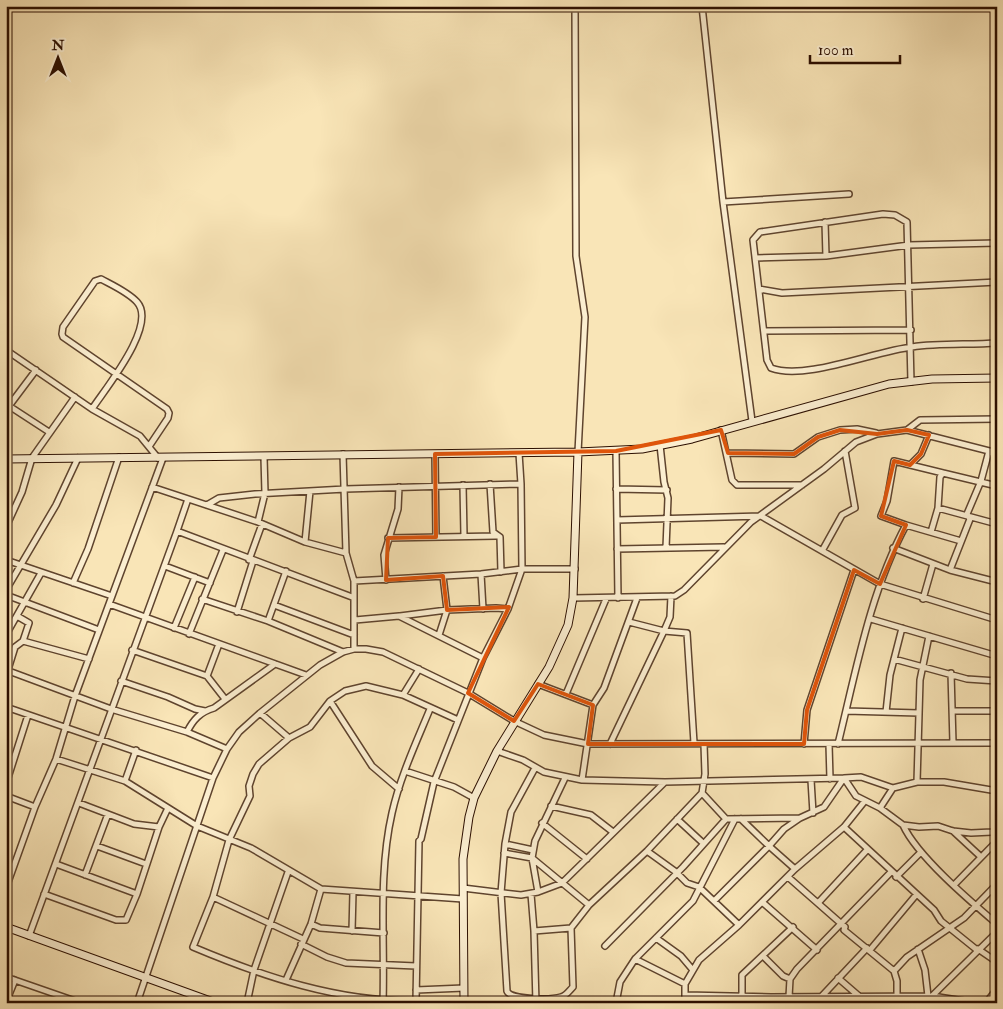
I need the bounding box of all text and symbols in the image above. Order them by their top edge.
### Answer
north arrow [32,32,82,82]
scale bar [810,32,900,64]
text: N [51,37,65,54]
text: 100 m [818,41,854,60]

